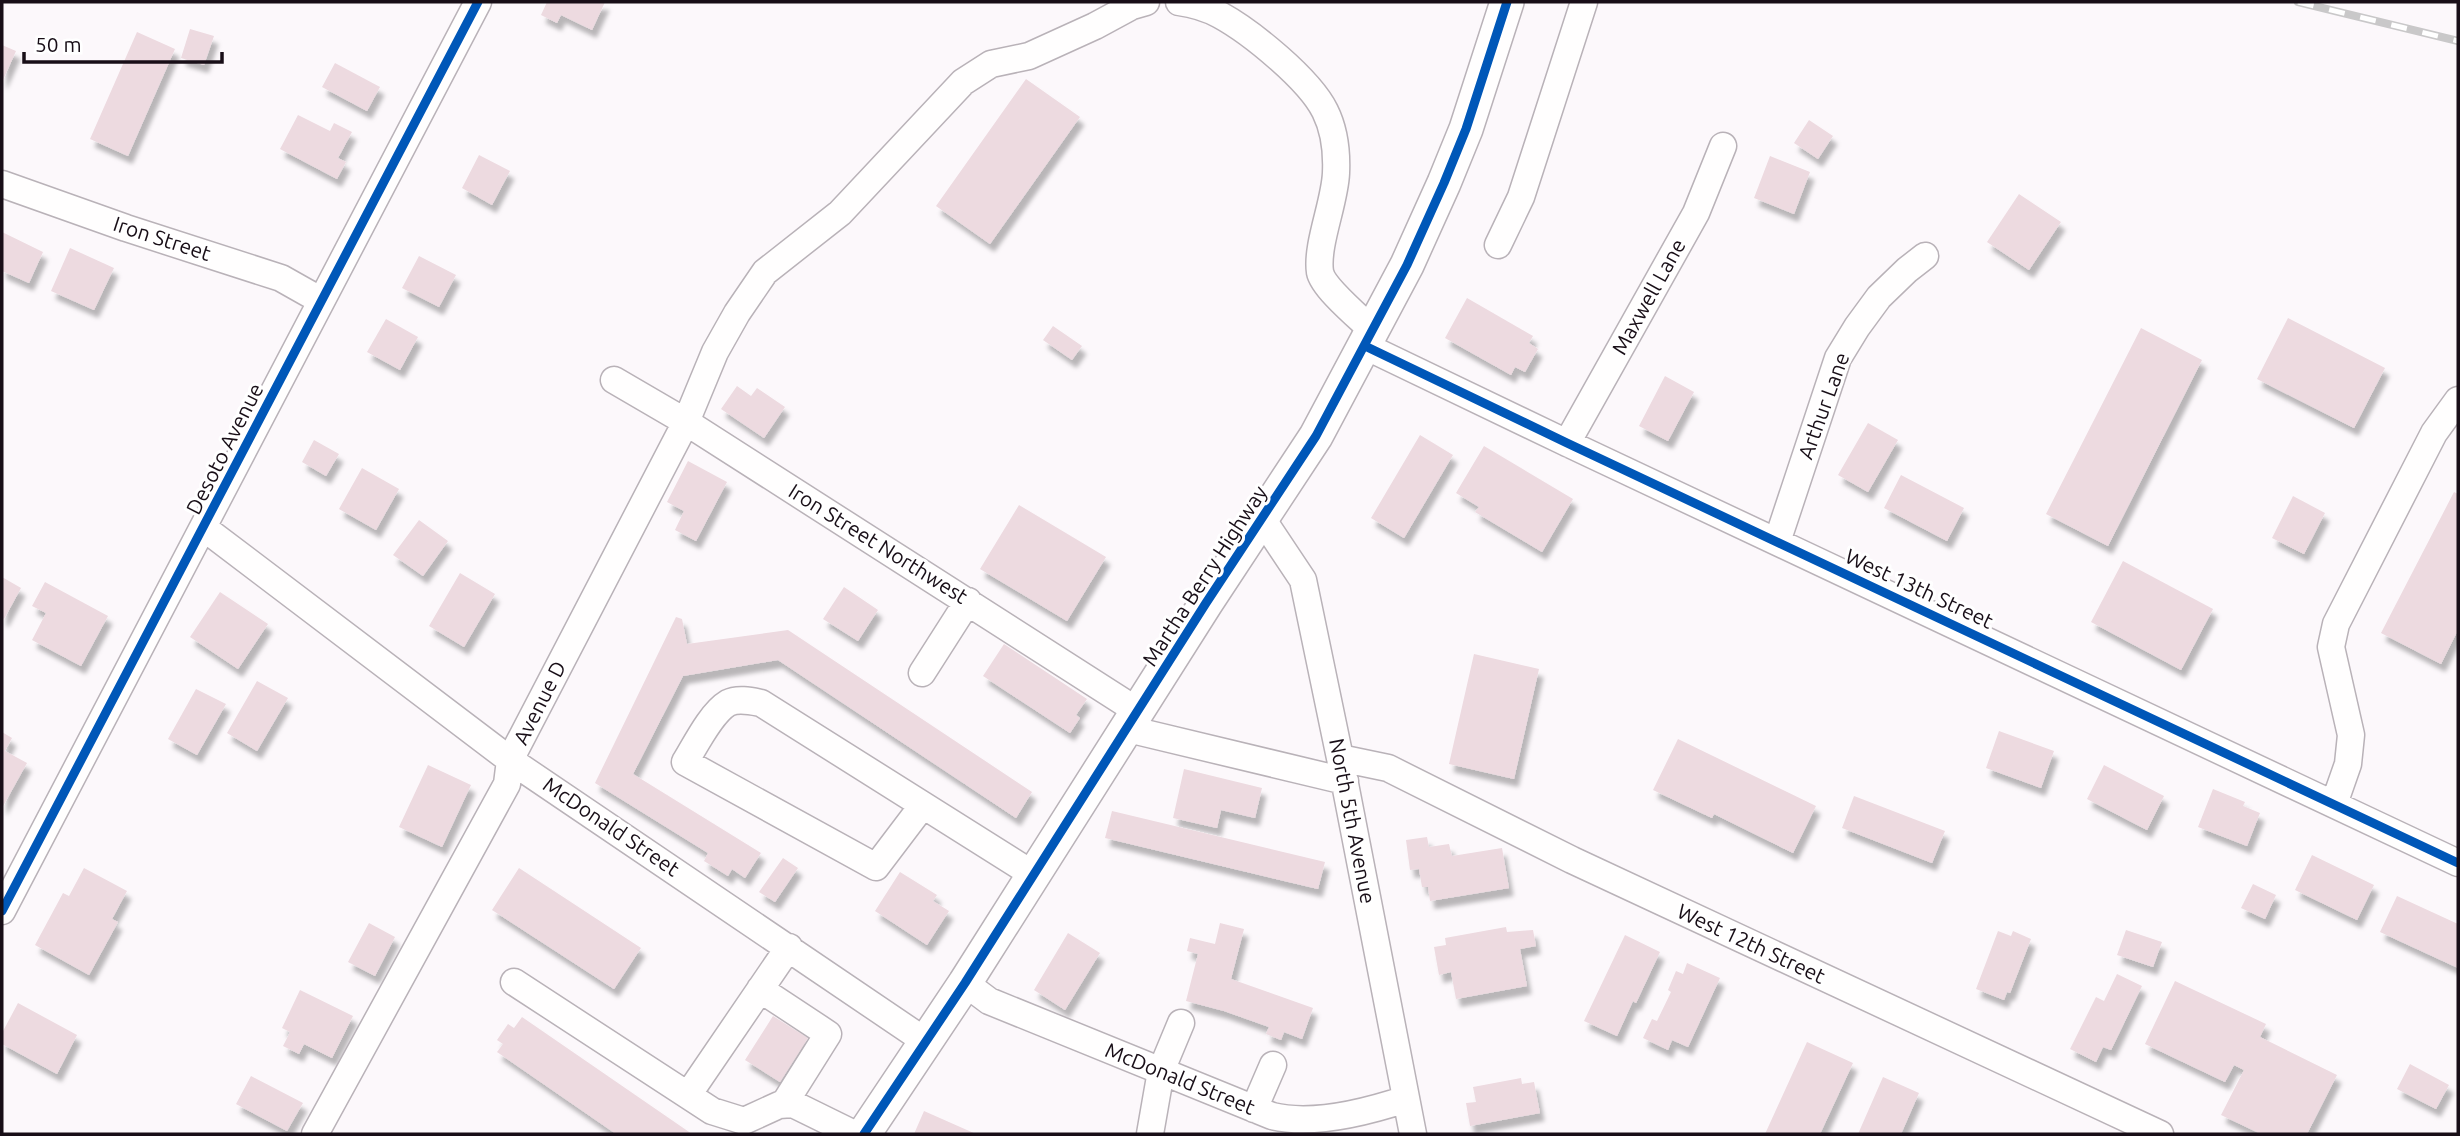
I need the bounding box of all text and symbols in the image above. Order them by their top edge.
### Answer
scale bar [24,21,222,65]
text: 50 m [35,32,82,56]
street label: Iron Street [111,211,214,265]
street label: Maxwell Lane [1606,235,1690,359]
street label: Arthur Lane [1793,349,1853,462]
street label: Desoto Avenue [181,379,267,518]
street label: Iron Street Northwest [785,478,972,608]
street label: Martha Berry Highway [1137,481,1271,670]
street label: West 13th Street [1842,543,1997,633]
street label: Avenue D [508,657,570,748]
street label: North 5th Avenue [1325,736,1381,906]
street label: McDonald Street [539,772,684,881]
street label: West 12th Street [1674,898,1829,988]
street label: McDonald Street [1102,1037,1259,1119]

